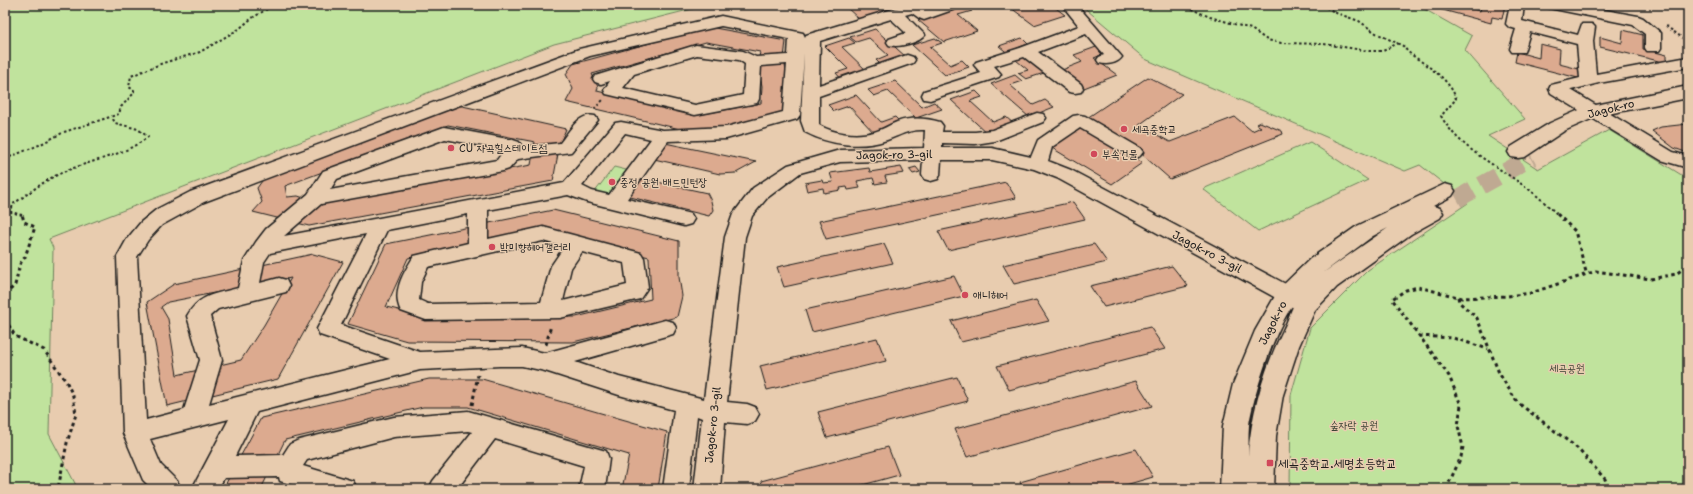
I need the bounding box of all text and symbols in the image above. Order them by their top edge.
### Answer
street label: Jagok-ro [1586,96,1636,122]
place label: 세곡중학교 [1132,122,1176,137]
marker: 세곡중학교 [1119,124,1129,134]
place label: CU 자곡힐스테이트점 [459,141,548,156]
marker: CU 자곡힐스테이트점 [446,143,456,153]
street label: Jagok-ro 3-gil [856,147,933,163]
place label: 부속건물 [1102,147,1138,162]
marker: 부속건물 [1089,149,1099,159]
place label: 중정 공원 배드민턴장 [620,175,707,190]
marker: 중정 공원 배드민턴장 [607,177,617,187]
street label: Jagok-ro 3-gil [1170,227,1245,277]
place label: 박미향헤어갤러리 [500,240,571,255]
marker: 박미향헤어갤러리 [487,242,497,252]
place label: 애니헤어 [973,288,1008,303]
marker: 애니헤어 [960,290,970,300]
street label: Jagok-ro [1256,298,1291,348]
park label: 세곡공원 [1549,361,1585,376]
street label: Jagok-ro 3-gil [702,385,725,464]
park label: 숲자락 공원 [1330,418,1378,433]
place label: 세곡중학교.세명초등학교 [1278,455,1396,472]
marker: 세곡중학교.세명초등학교 [1265,458,1275,468]

